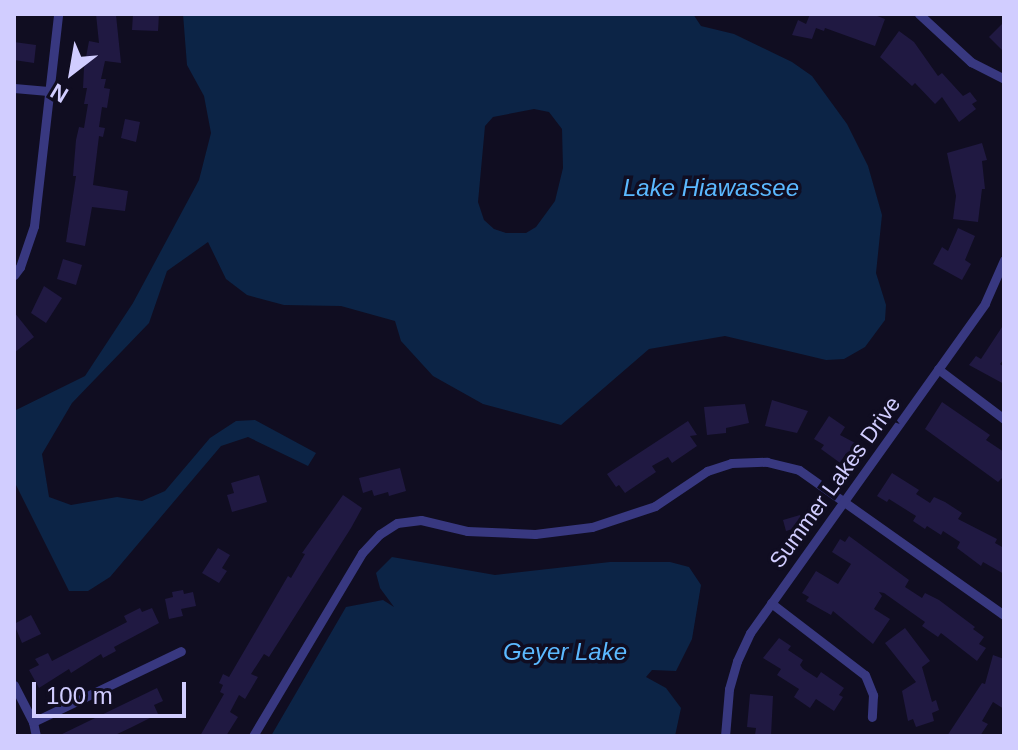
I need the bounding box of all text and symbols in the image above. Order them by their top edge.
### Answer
north arrow [32,32,112,112]
text: N [46,78,73,108]
water label: Lake Hiawassee [623,174,799,202]
street label: Summer Lakes Drive [764,391,906,573]
water label: Geyer Lake [503,638,627,666]
scale bar [36,666,190,716]
text: 100 m [46,682,113,709]

